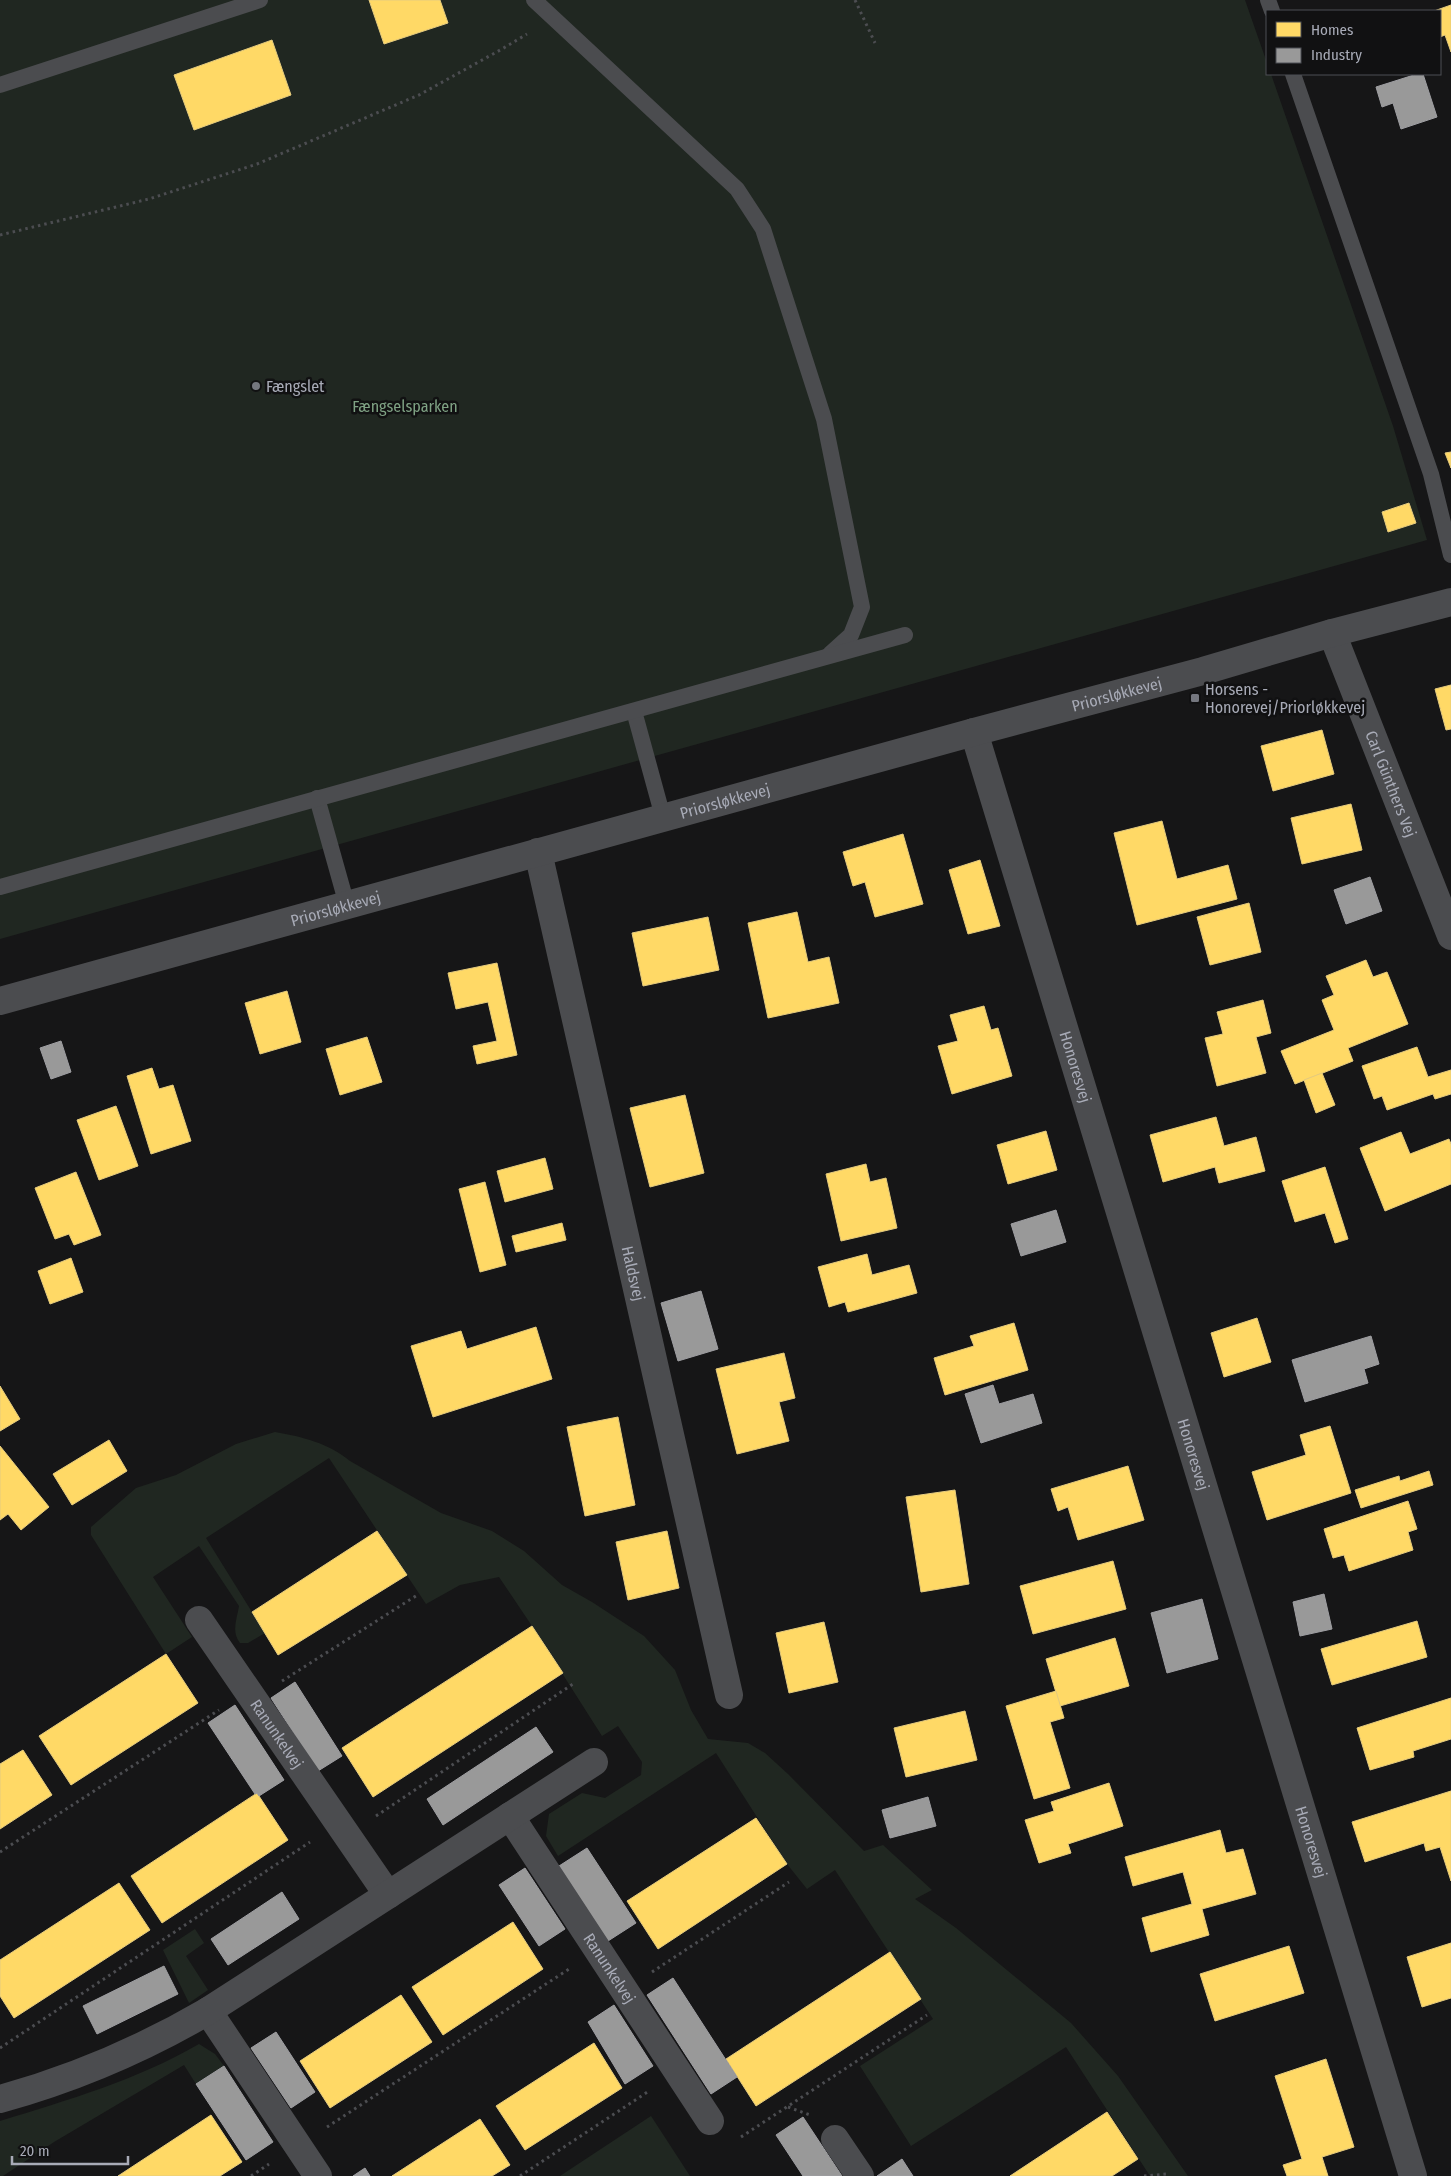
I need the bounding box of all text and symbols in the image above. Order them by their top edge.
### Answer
legend [1266,10,1441,75]
text: Homes [1311,21,1353,39]
text: Industry [1311,46,1362,64]
place label: Fængslet [266,377,325,396]
marker: Fængslet [250,380,262,392]
park label: Fængselsparken [352,397,458,416]
street label: Priorsløkkevej [1070,673,1164,716]
place label: Horsens - Honorevej/Priorløkkevej [1205,680,1365,717]
marker: Horsens - Honorevej/Priorløkkevej [1189,692,1201,704]
street label: Carl Günthers Vej [1361,728,1420,840]
street label: Priorsløkkevej [678,780,772,823]
street label: Priorsløkkevej [288,887,383,930]
street label: Honoresvej [1056,1029,1095,1105]
street label: Haldsvej [618,1244,648,1303]
street label: Honoresvej [1173,1417,1213,1492]
street label: Ranunkelvej [246,1696,307,1772]
street label: Honoresvej [1291,1804,1331,1880]
street label: Ranunkelvej [580,1930,639,2007]
scale bar [12,2134,129,2166]
text: 20 m [20,2142,50,2160]

